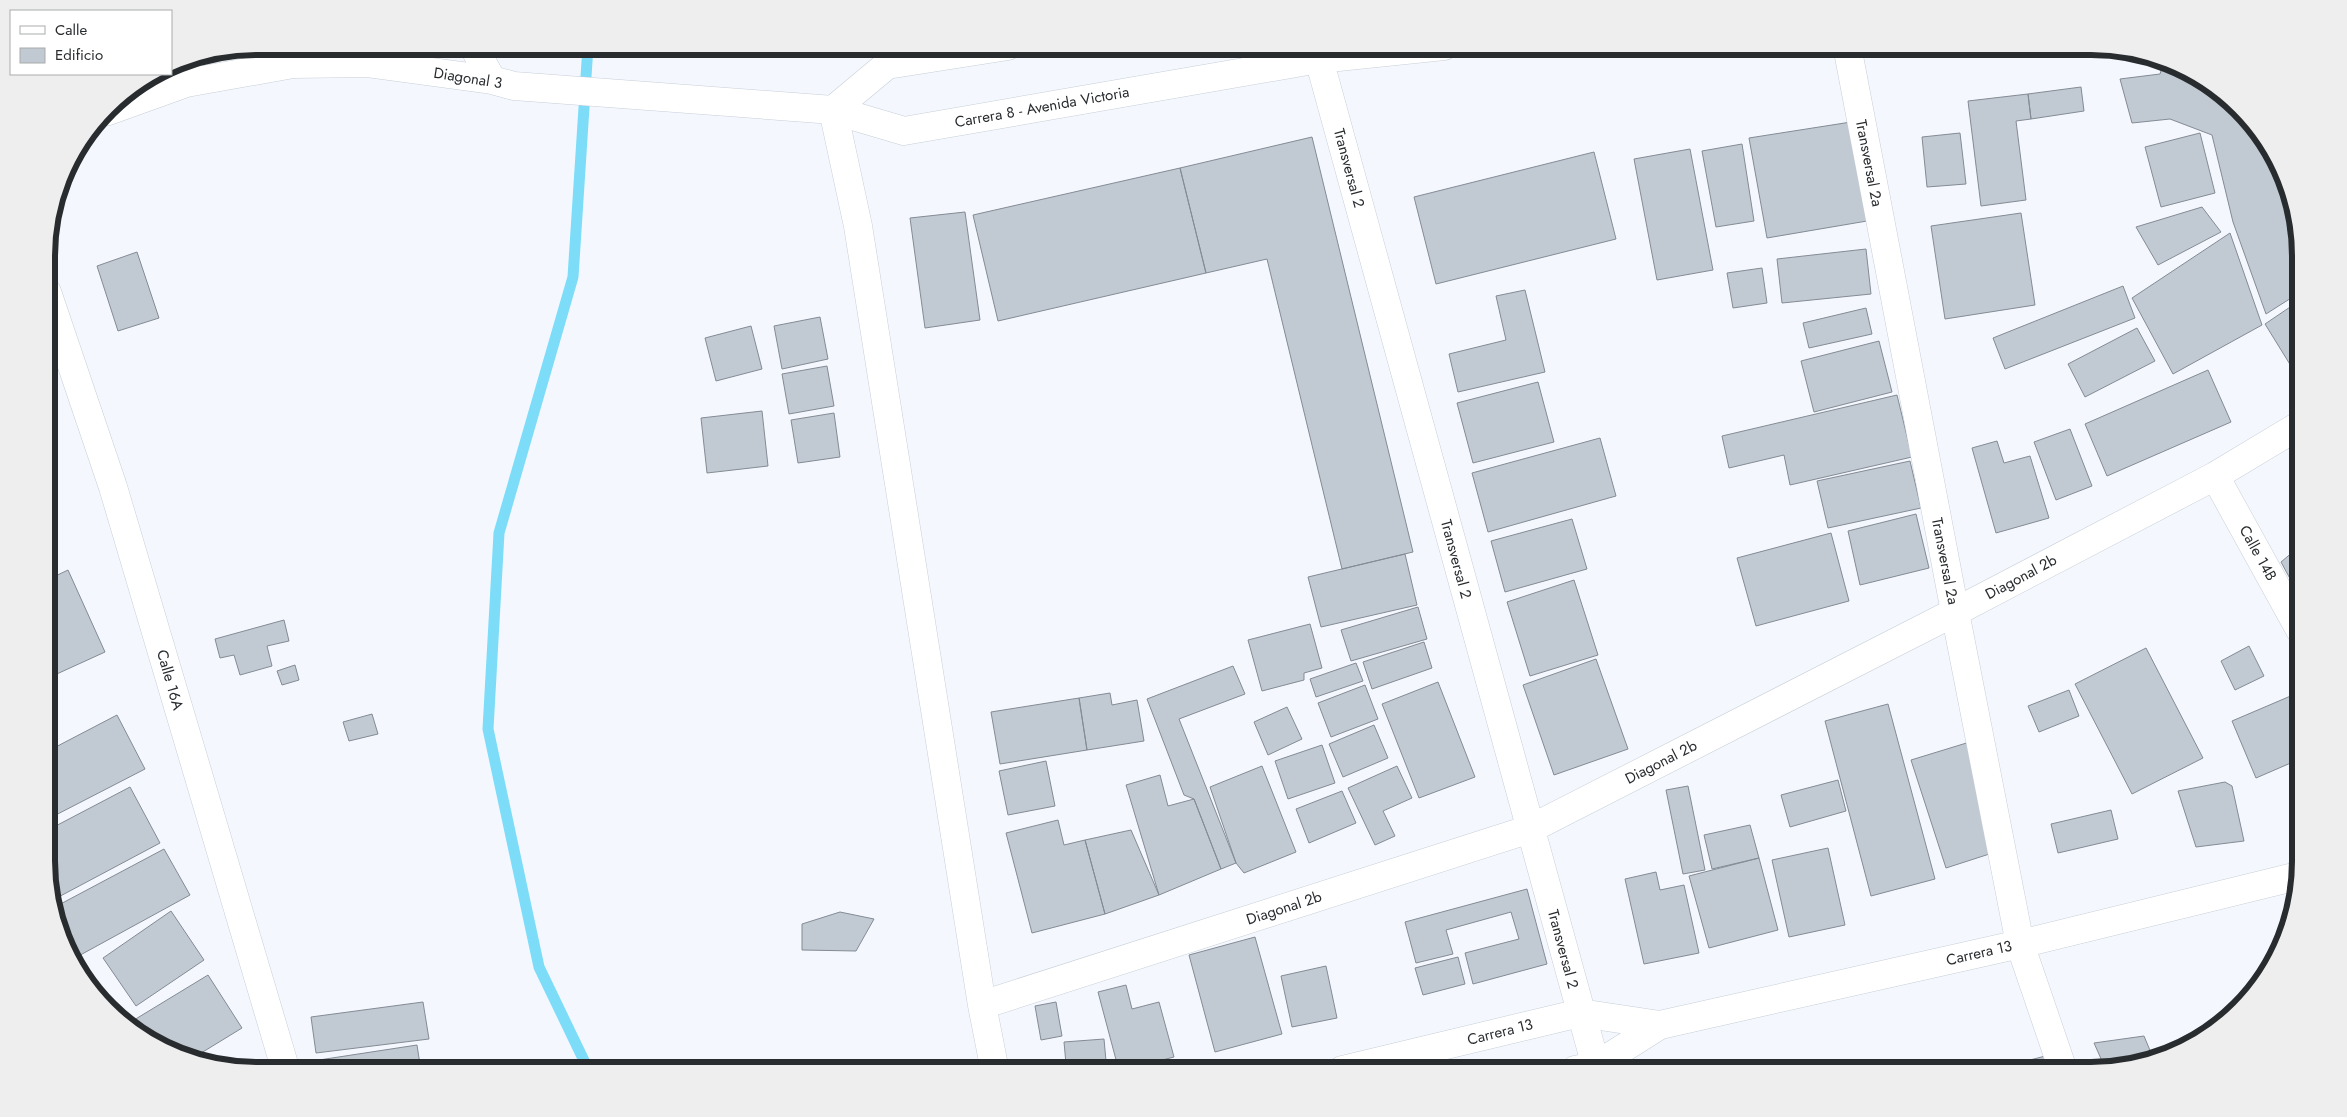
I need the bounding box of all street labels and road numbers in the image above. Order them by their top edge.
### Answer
street label: Diagonal 3 [432,62,504,94]
street label: Carrera 8 - Avenida Victoria [953,81,1131,133]
street label: Transversal 2a [1850,118,1888,208]
street label: Transversal 2 [1328,126,1370,210]
street label: Transversal 2a [1926,516,1964,606]
street label: Transversal 2 [1435,517,1477,601]
street label: Calle 14B [2234,521,2282,585]
street label: Diagonal 2b [1981,549,2061,605]
street label: Calle 16A [151,647,189,713]
street label: Diagonal 2b [1621,734,1701,790]
street label: Diagonal 2b [1243,885,1325,931]
street label: Transversal 2 [1542,907,1584,991]
street label: Carrera 13 [1944,935,2014,971]
street label: Carrera 13 [1465,1013,1535,1051]

